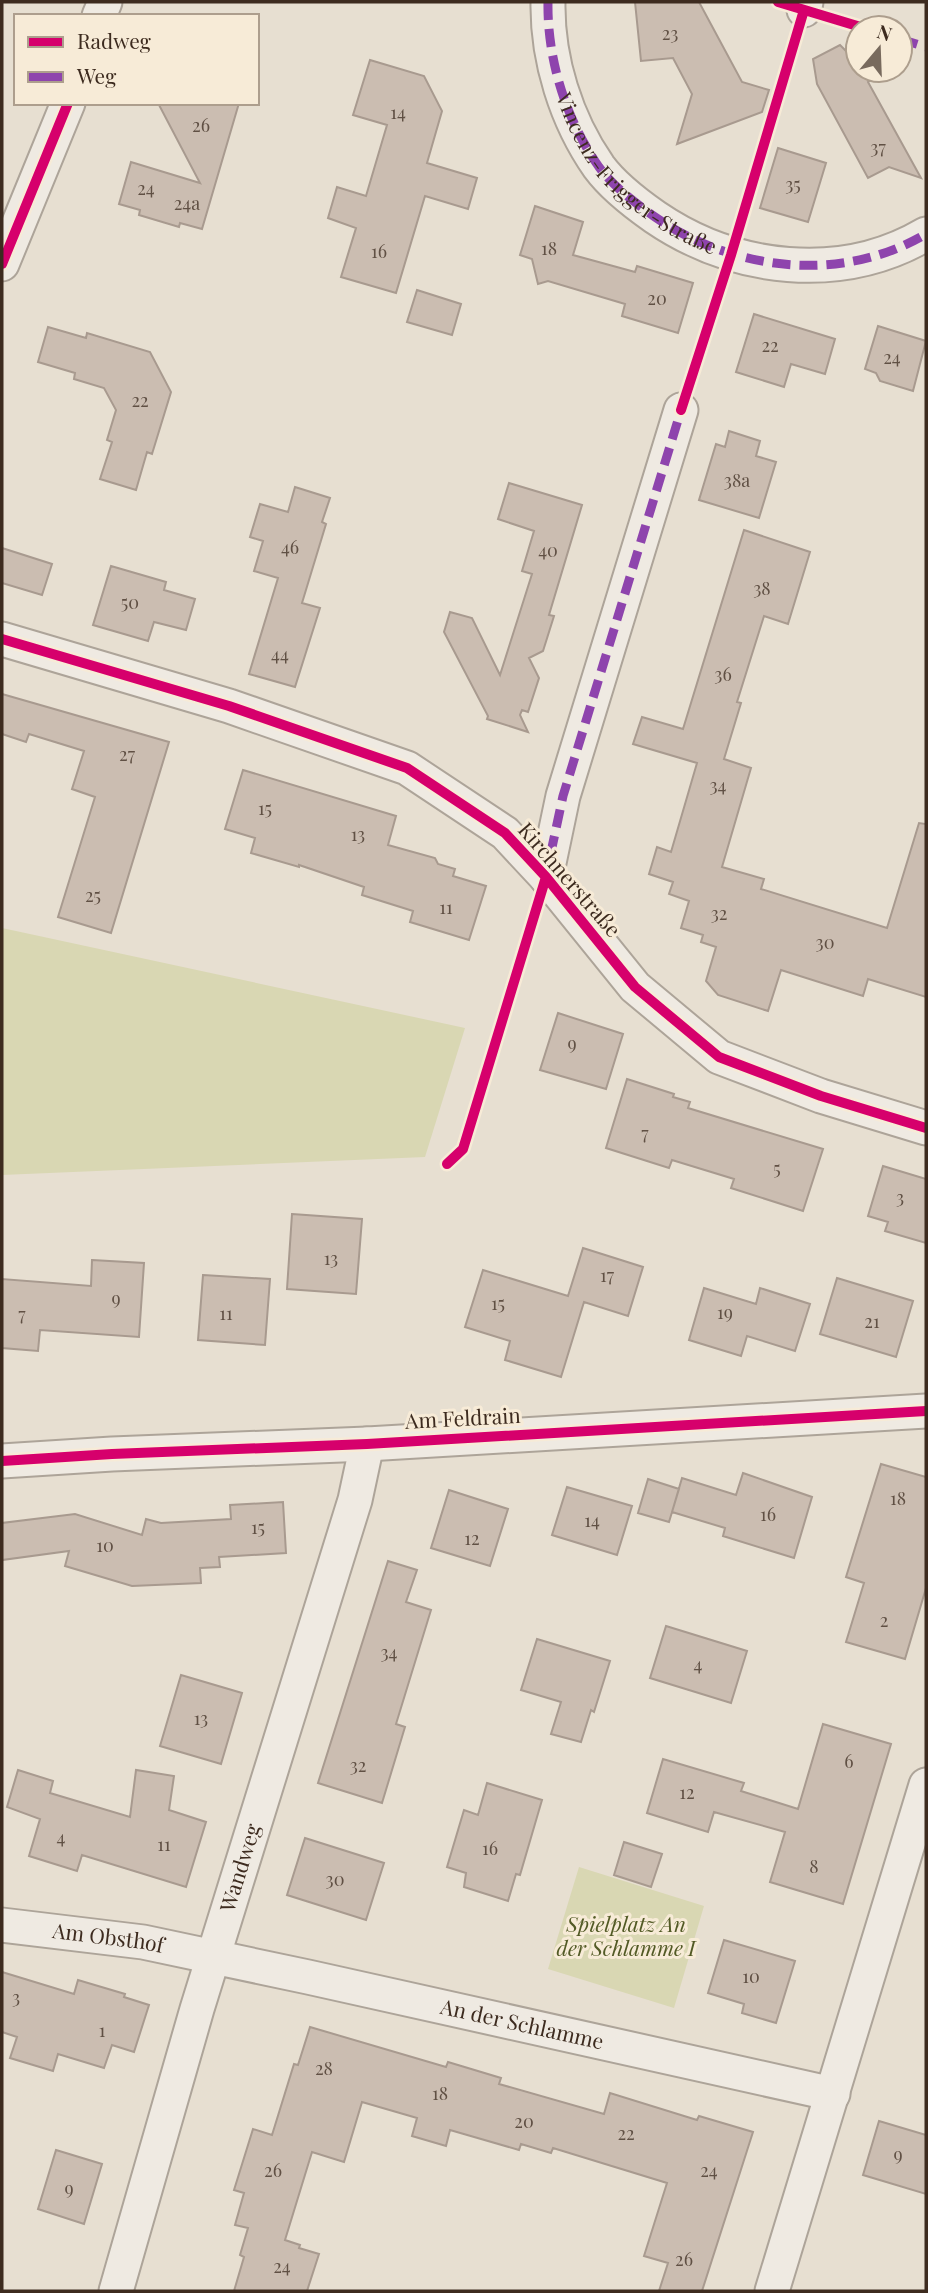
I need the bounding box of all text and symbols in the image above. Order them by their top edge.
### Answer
legend [14,14,259,105]
north arrow [844,14,914,84]
text: N [874,17,896,47]
house number: 23 [662,21,678,45]
text: Radweg [77,26,151,54]
text: Weg [76,61,116,89]
street label: Vincenz-Frigger-Straße [551,87,721,259]
house number: 14 [390,100,406,124]
house number: 26 [192,113,210,137]
house number: 37 [870,135,886,159]
house number: 35 [785,172,801,196]
house number: 24 [137,176,155,200]
house number: 24a [174,191,200,215]
house number: 18 [541,236,557,260]
house number: 16 [371,239,387,263]
house number: 20 [647,286,667,310]
house number: 22 [761,333,779,357]
house number: 24 [883,345,901,369]
house number: 22 [131,388,149,412]
house number: 38a [724,468,750,492]
house number: 46 [281,535,299,559]
house number: 40 [538,538,558,562]
house number: 38 [753,576,771,600]
house number: 50 [121,590,139,614]
house number: 44 [271,642,289,666]
house number: 36 [714,662,732,686]
house number: 27 [119,742,136,766]
house number: 34 [709,773,727,797]
house number: 15 [258,796,272,820]
street label: Kirchnerstraße [513,815,628,942]
house number: 13 [351,822,365,846]
house number: 25 [85,883,101,907]
house number: 11 [439,895,453,919]
house number: 32 [711,901,727,925]
house number: 30 [816,930,834,954]
house number: 9 [567,1031,577,1055]
house number: 7 [641,1121,649,1145]
house number: 5 [773,1156,781,1180]
house number: 3 [896,1185,904,1209]
house number: 13 [324,1246,338,1270]
house number: 17 [600,1263,615,1287]
house number: 9 [111,1286,121,1310]
house number: 15 [491,1291,505,1315]
house number: 19 [717,1300,733,1324]
house number: 11 [219,1301,233,1325]
house number: 7 [18,1302,26,1326]
house number: 21 [864,1309,880,1333]
street label: Am Feldrain [403,1400,522,1434]
house number: 18 [890,1486,906,1510]
house number: 16 [760,1502,776,1526]
house number: 14 [584,1508,600,1532]
house number: 15 [251,1515,265,1539]
house number: 12 [464,1526,480,1550]
house number: 10 [96,1533,114,1557]
house number: 2 [880,1608,888,1632]
house number: 34 [380,1640,398,1664]
house number: 4 [694,1652,703,1676]
house number: 13 [194,1706,208,1730]
house number: 6 [844,1749,854,1773]
house number: 32 [350,1753,366,1777]
house number: 12 [679,1780,695,1804]
street label: Wandweg [212,1820,266,1916]
house number: 4 [57,1825,66,1849]
house number: 11 [157,1832,171,1856]
house number: 16 [482,1836,498,1860]
house number: 8 [809,1854,819,1878]
house number: 30 [326,1867,344,1891]
park label: Spielplatz An der Schlamme I [557,1909,697,1961]
street label: Am Obsthof [50,1915,169,1959]
house number: 10 [742,1964,760,1988]
house number: 3 [12,1985,20,2009]
street label: An der Schlamme [437,1991,607,2055]
house number: 1 [99,2018,106,2042]
house number: 28 [315,2056,333,2080]
house number: 18 [432,2081,448,2105]
house number: 20 [514,2109,534,2133]
house number: 22 [617,2121,635,2145]
house number: 9 [893,2142,903,2166]
house number: 26 [264,2158,282,2182]
house number: 24 [700,2158,718,2182]
house number: 9 [64,2176,74,2200]
house number: 26 [675,2247,693,2271]
house number: 24 [273,2254,291,2278]

